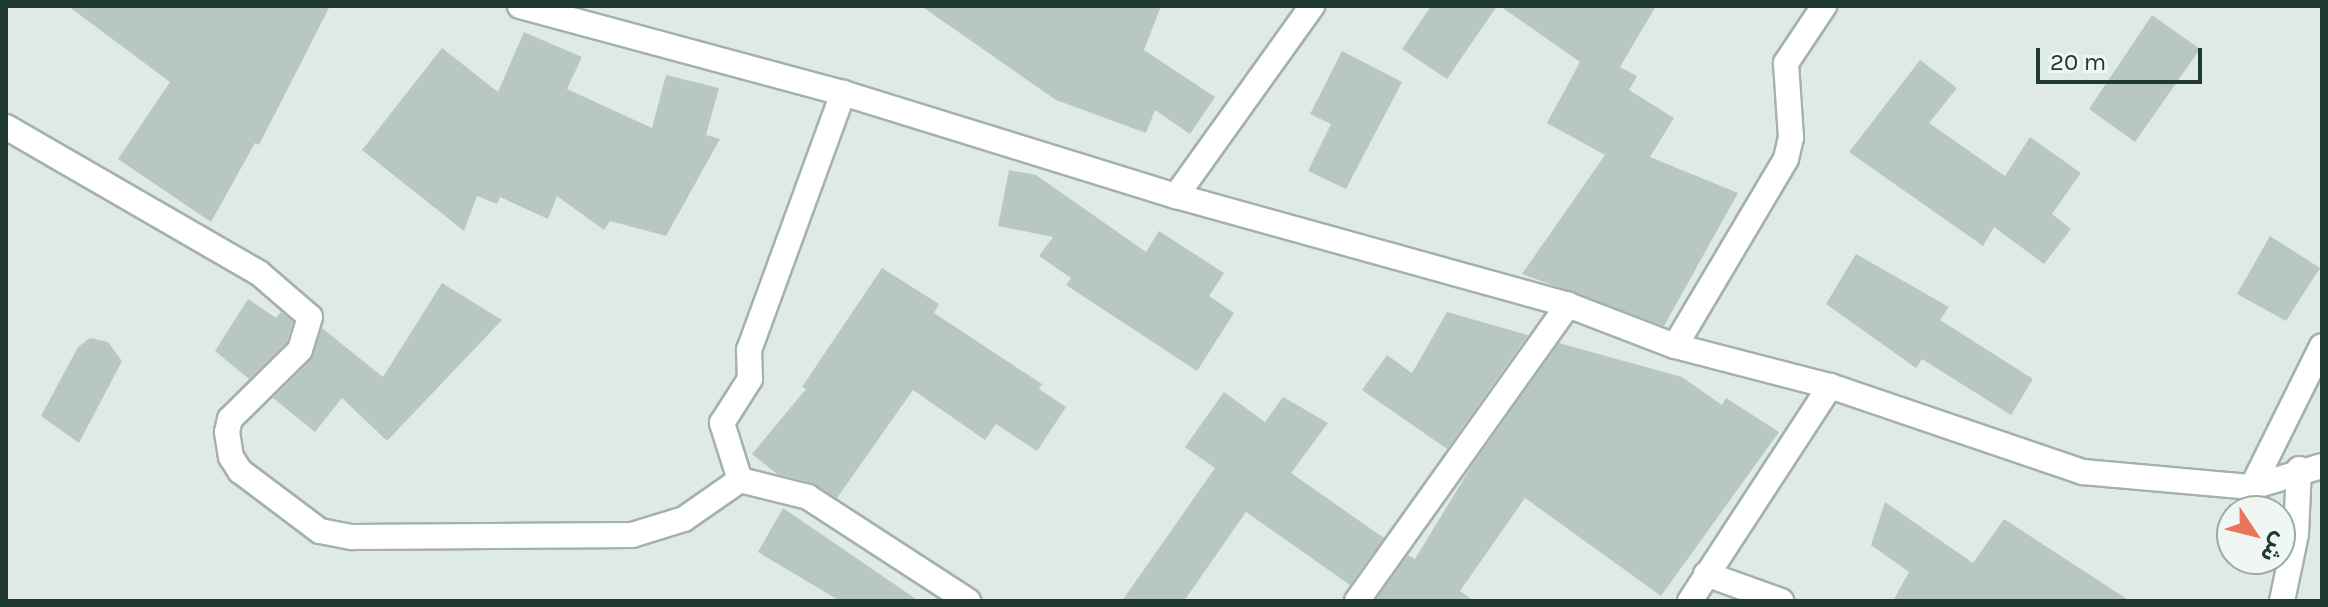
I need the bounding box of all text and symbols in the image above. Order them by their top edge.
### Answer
scale bar [2040,32,2206,82]
text: 20 m [2050,48,2106,76]
north arrow [2216,495,2296,575]
text: ش [2255,528,2293,567]

